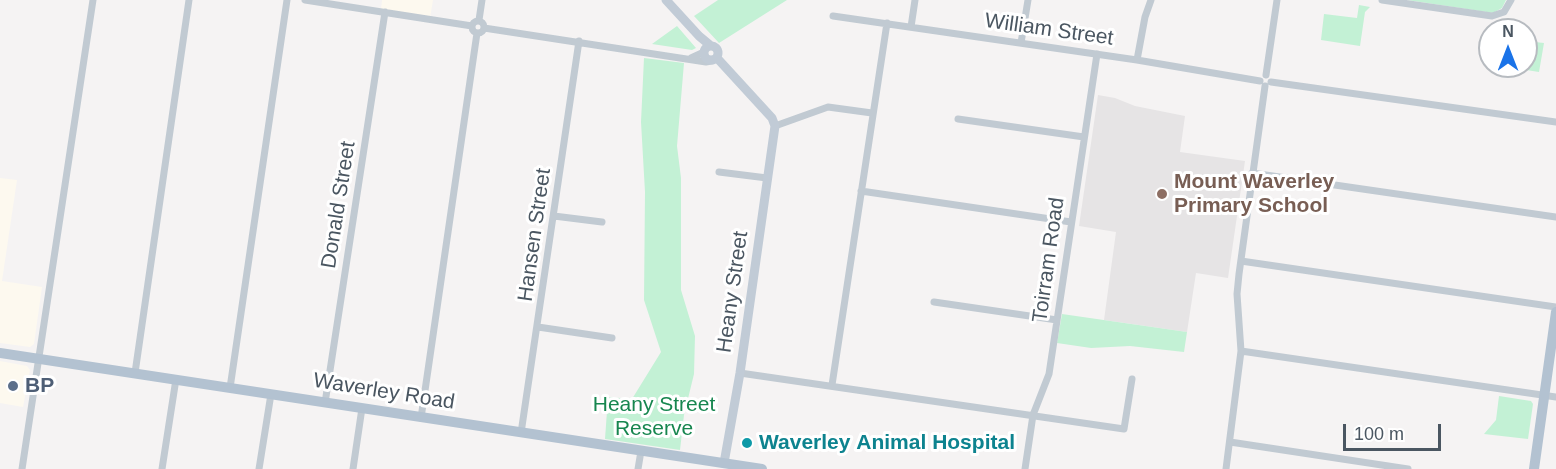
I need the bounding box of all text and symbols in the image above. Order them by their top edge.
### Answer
street label: William Street [983,9,1115,51]
north arrow [1478,18,1538,78]
text: N [1502,23,1514,40]
street label: Donald Street [317,140,361,270]
street label: Hansen Street [513,167,557,303]
place label: Mount Waverley Primary School [1174,169,1334,219]
marker: Mount Waverley Primary School [1155,187,1169,201]
street label: Toirram Road [1028,196,1070,324]
street label: Heany Street [712,230,754,354]
street label: Waverley Road [312,368,456,416]
place label: BP [25,373,54,399]
marker: BP [6,379,20,393]
park label: Heany Street Reserve [593,392,715,442]
scale bar [1346,412,1444,450]
text: 100 m [1354,424,1404,444]
place label: Waverley Animal Hospital [759,430,1015,456]
marker: Waverley Animal Hospital [740,436,754,450]

